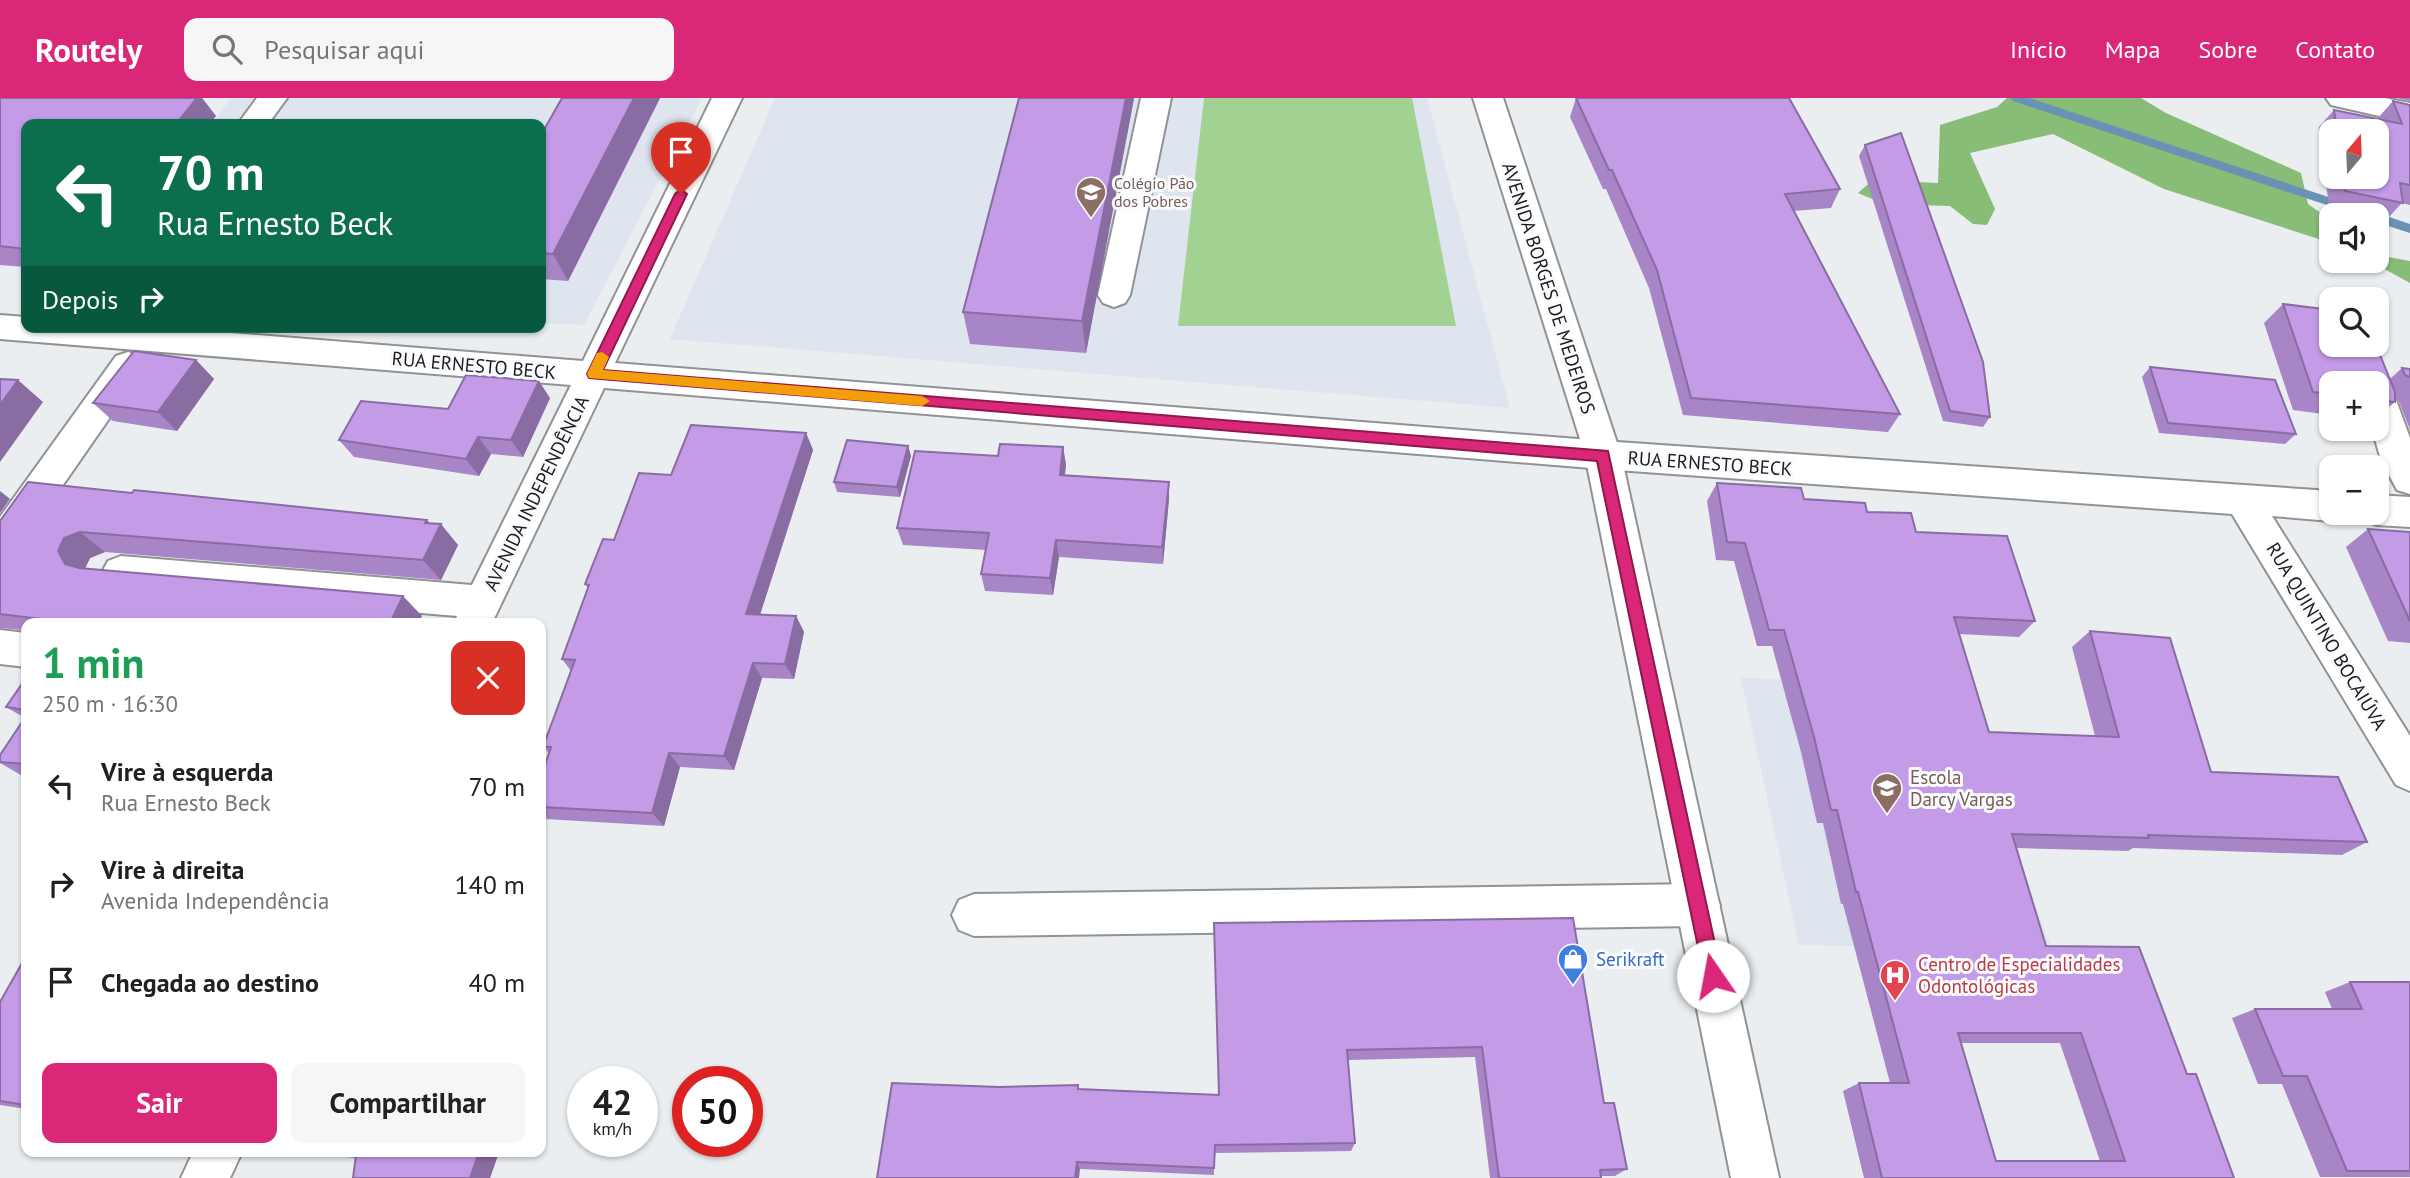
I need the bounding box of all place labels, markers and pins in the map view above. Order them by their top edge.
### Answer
pin [651,122,711,194]
place label: Colégio Pão dos Pobres [1114,173,1194,211]
school or university icon: Colégio Pão dos Pobres [1074,175,1108,219]
place label: Escola Darcy Vargas [1910,765,2013,811]
school or university icon: Escola Darcy Vargas [1870,771,1904,815]
shop icon: Serikraft [1556,942,1590,986]
place label: Serikraft [1596,947,1665,971]
place label: Centro de Especialidades Odontológicas [1918,952,2120,998]
hospital icon: Centro de Especialidades Odontológicas [1878,958,1912,1002]

